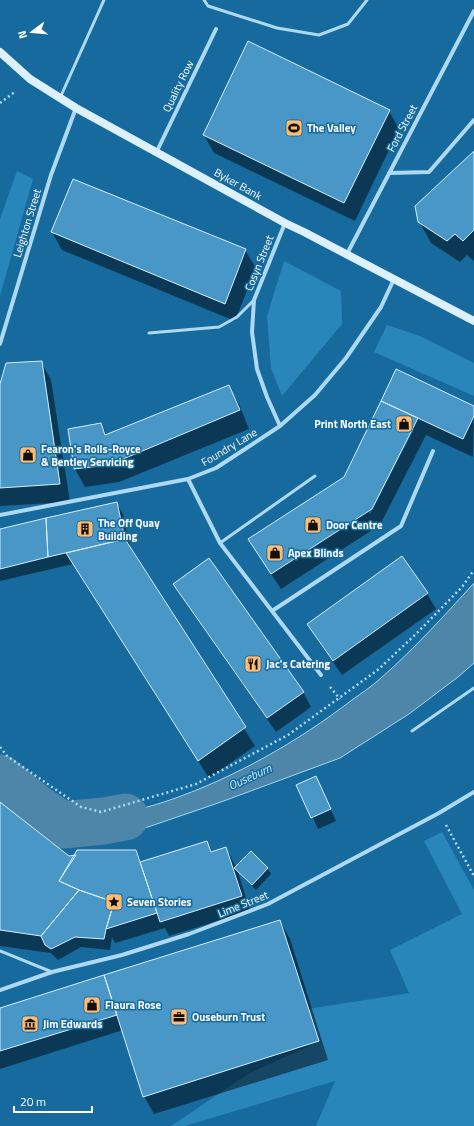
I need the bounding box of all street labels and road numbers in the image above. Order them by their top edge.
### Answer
street label: Quality Row [159,57,198,115]
street label: Ford Street [383,101,421,155]
street label: Byker Bank [211,164,265,204]
street label: Leighton Street [9,187,45,259]
street label: Cosyn Street [241,233,277,293]
street label: Foundry Lane [198,424,260,470]
street label: Lime Street [215,887,271,921]

